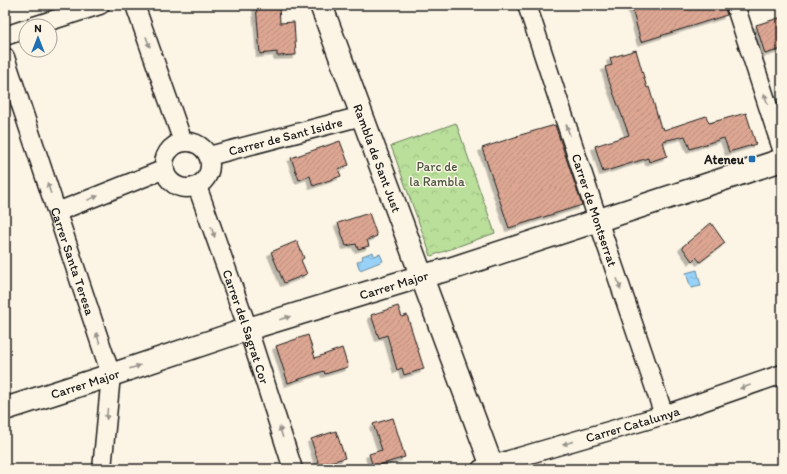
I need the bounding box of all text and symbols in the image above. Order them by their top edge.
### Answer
north arrow [18,18,58,58]
text: N [34,22,42,35]
one-way arrow [145,36,151,48]
one-way arrow [763,92,769,104]
street label: Rambla de Sant Just [350,102,404,214]
street label: Carrer de Sant Isidre [227,114,344,159]
one-way arrow [565,124,571,136]
street label: Carrer de Montserrat [569,152,620,269]
place label: Ateneu [703,152,745,167]
marker: Ateneu [747,154,757,164]
park label: Parc de la Rambla [409,159,465,189]
one-way arrow [45,182,51,194]
one-way arrow [88,195,99,201]
street label: Carrer Santa Teresa [48,205,98,317]
one-way arrow [210,226,216,238]
street label: Carrer del Sagrat Cor [219,268,272,387]
street label: Carrer Major [357,268,430,303]
one-way arrow [616,278,622,290]
one-way arrow [279,315,291,321]
one-way arrow [95,332,101,344]
one-way arrow [130,364,142,370]
street label: Carrer Major [49,366,122,402]
one-way arrow [739,384,751,390]
street label: Carrer Catalunya [584,403,682,445]
one-way arrow [104,408,111,420]
one-way arrow [278,426,284,438]
one-way arrow [562,440,574,446]

